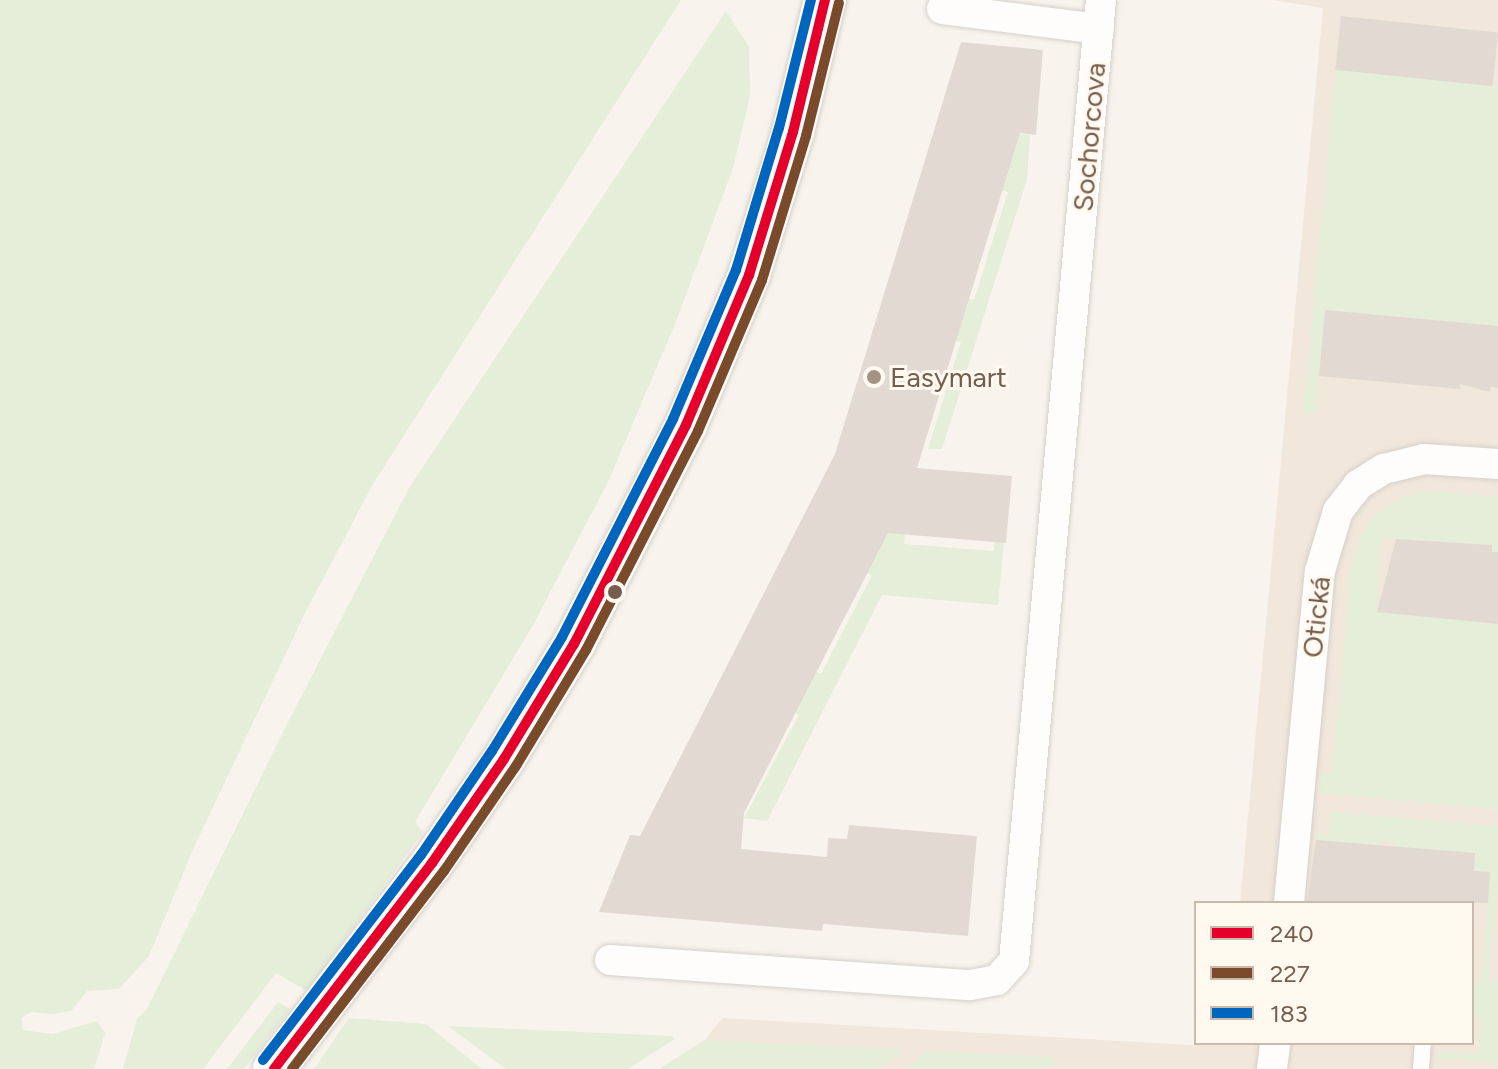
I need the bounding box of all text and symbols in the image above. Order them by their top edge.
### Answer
street label: Sochorcova [1066,61,1112,213]
place label: Easymart [890,360,1007,394]
marker: Easymart [865,368,883,386]
street label: Otická [1295,575,1337,659]
unlabelled marker [607,584,623,600]
legend [1194,901,1474,1045]
text: 240 [1270,919,1314,948]
text: 227 [1270,959,1310,988]
text: 183 [1270,999,1308,1028]

